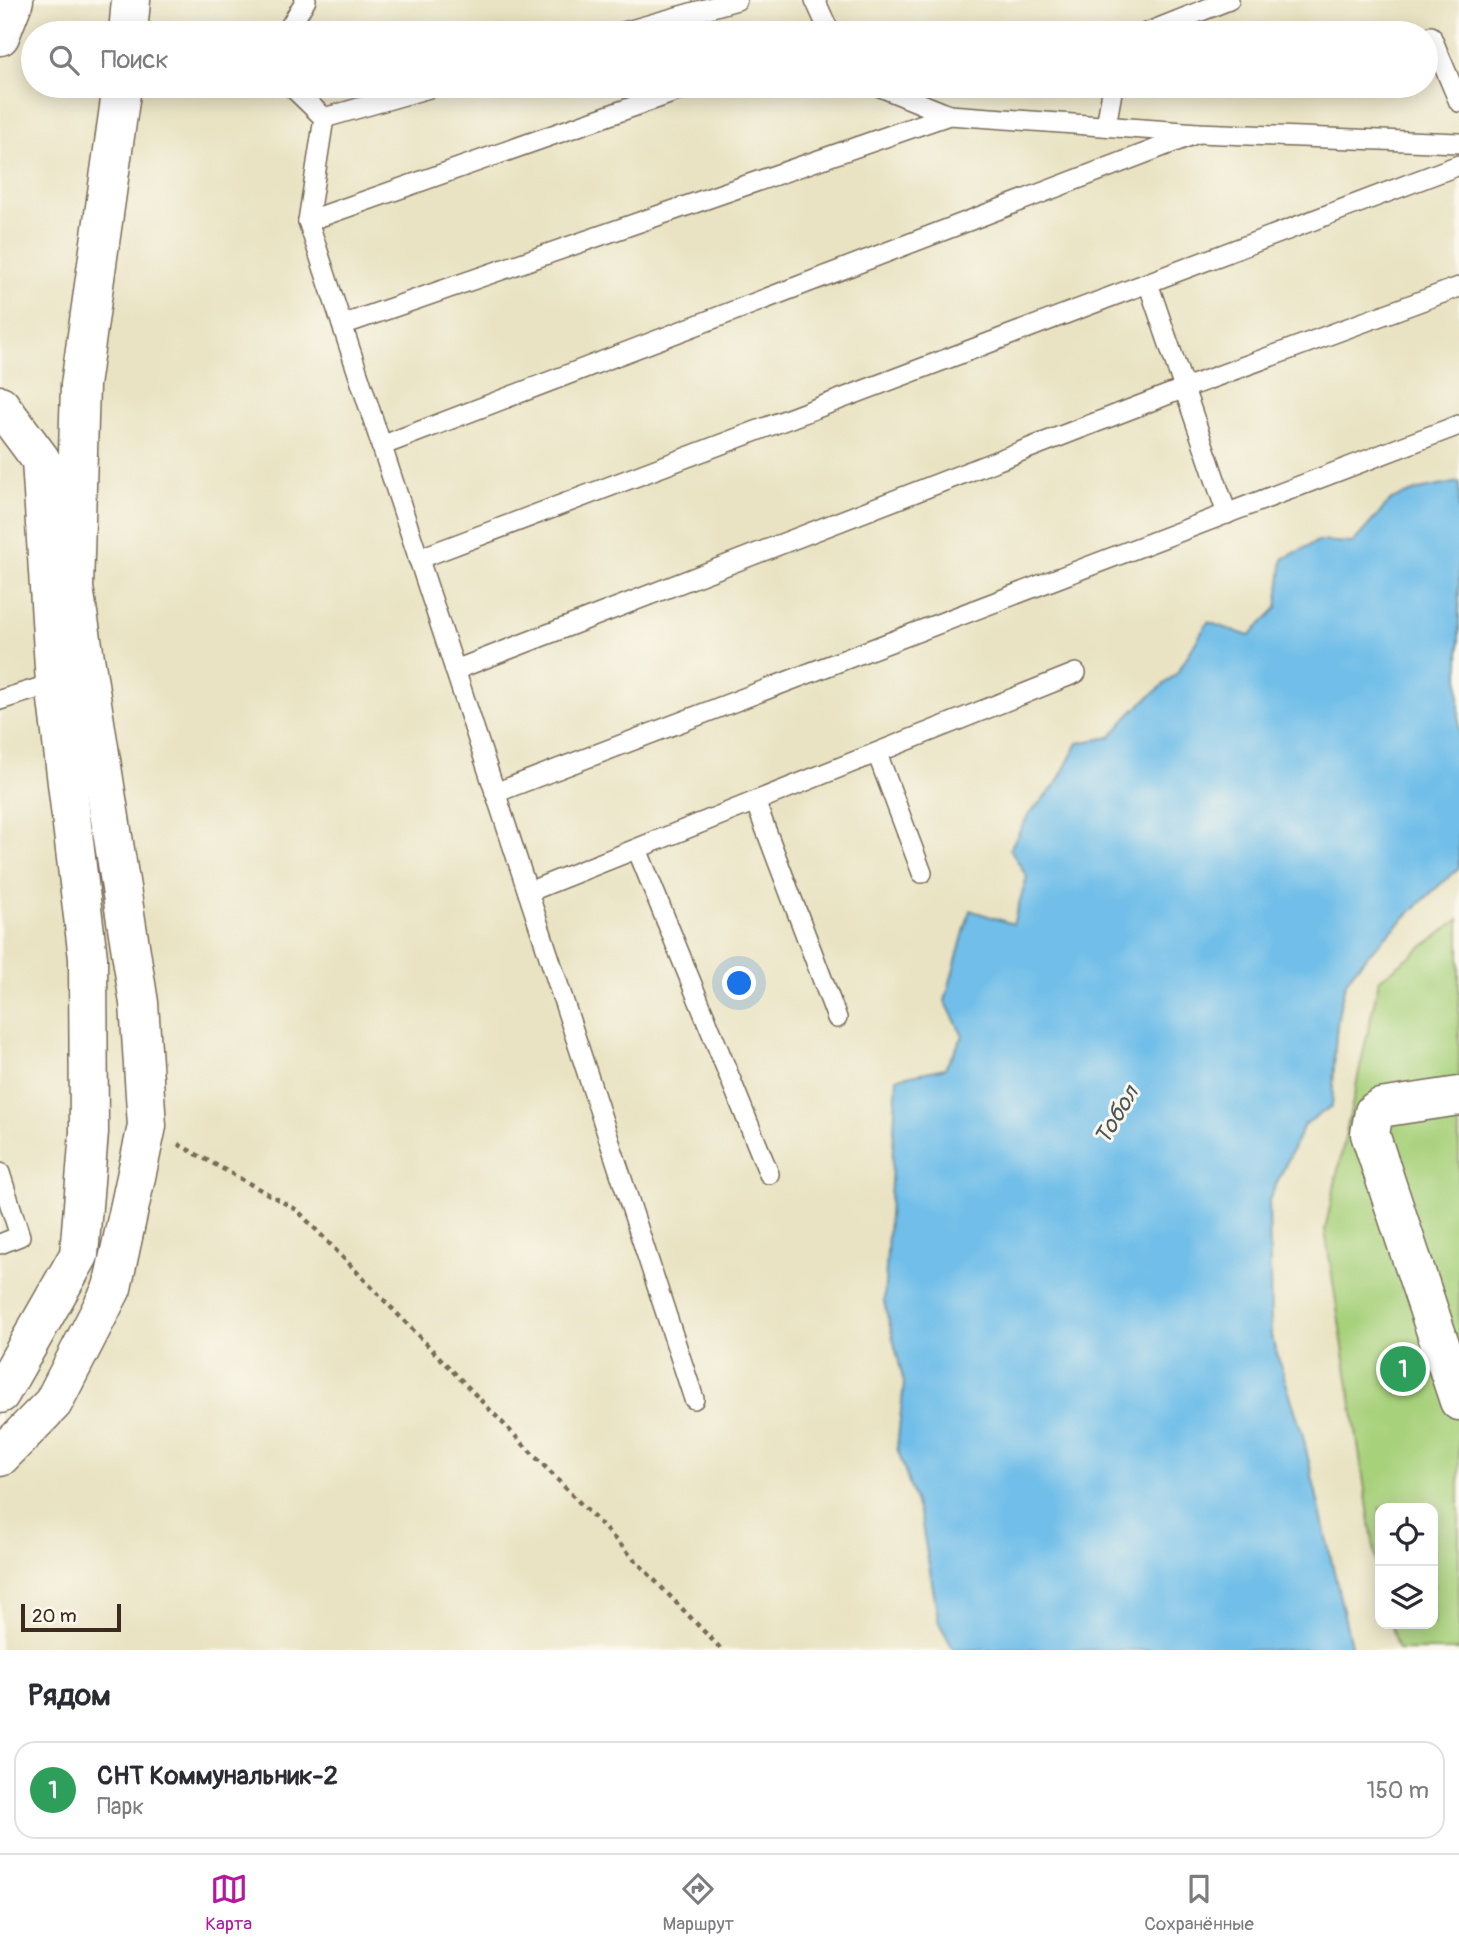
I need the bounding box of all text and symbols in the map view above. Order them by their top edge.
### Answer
search box [21,21,1438,98]
icon: search [45,41,83,79]
text: Поиск [101,44,169,76]
your location [722,966,756,1000]
water label: Тобол [1088,1079,1146,1150]
pin: 1 [1380,1343,1426,1395]
map controls [1375,1503,1438,1629]
button: locate [1375,1503,1438,1566]
button: layers [1375,1566,1438,1629]
scale bar [21,1601,121,1633]
text: 20 m [32,1604,77,1628]
text: Рядом [28,1677,111,1714]
text: СНТ Коммунальник-2 [97,1760,338,1792]
text: 1 [49,1776,58,1805]
text: 150 m [1366,1776,1429,1805]
text: Парк [97,1792,144,1821]
tab: Карта [205,1870,252,1936]
tab: Маршрут [662,1870,734,1936]
tab: Сохранённые [1144,1870,1254,1936]

